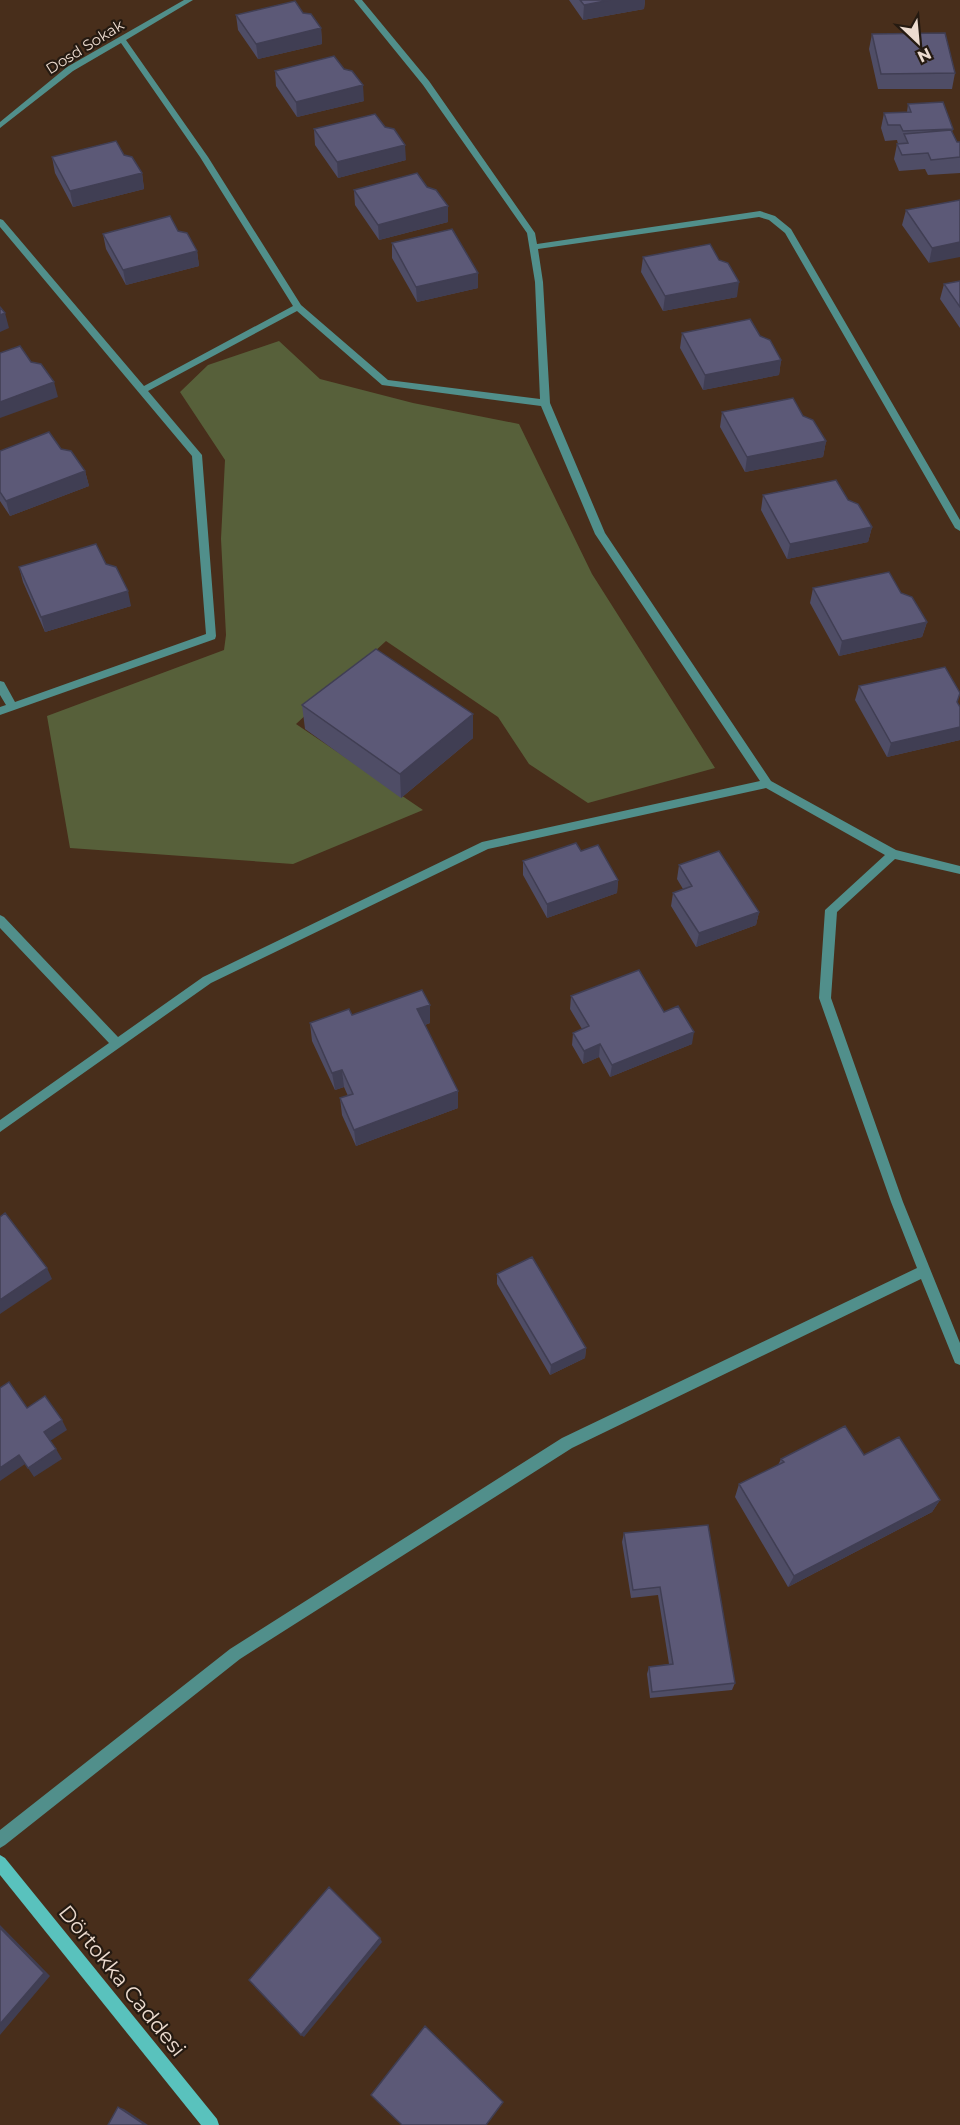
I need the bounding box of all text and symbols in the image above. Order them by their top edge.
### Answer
north arrow [888,12,948,72]
street label: Dosd Sokak [42,15,127,78]
text: N [914,44,934,66]
street label: Dörtokka Caddesi [54,1900,191,2061]

